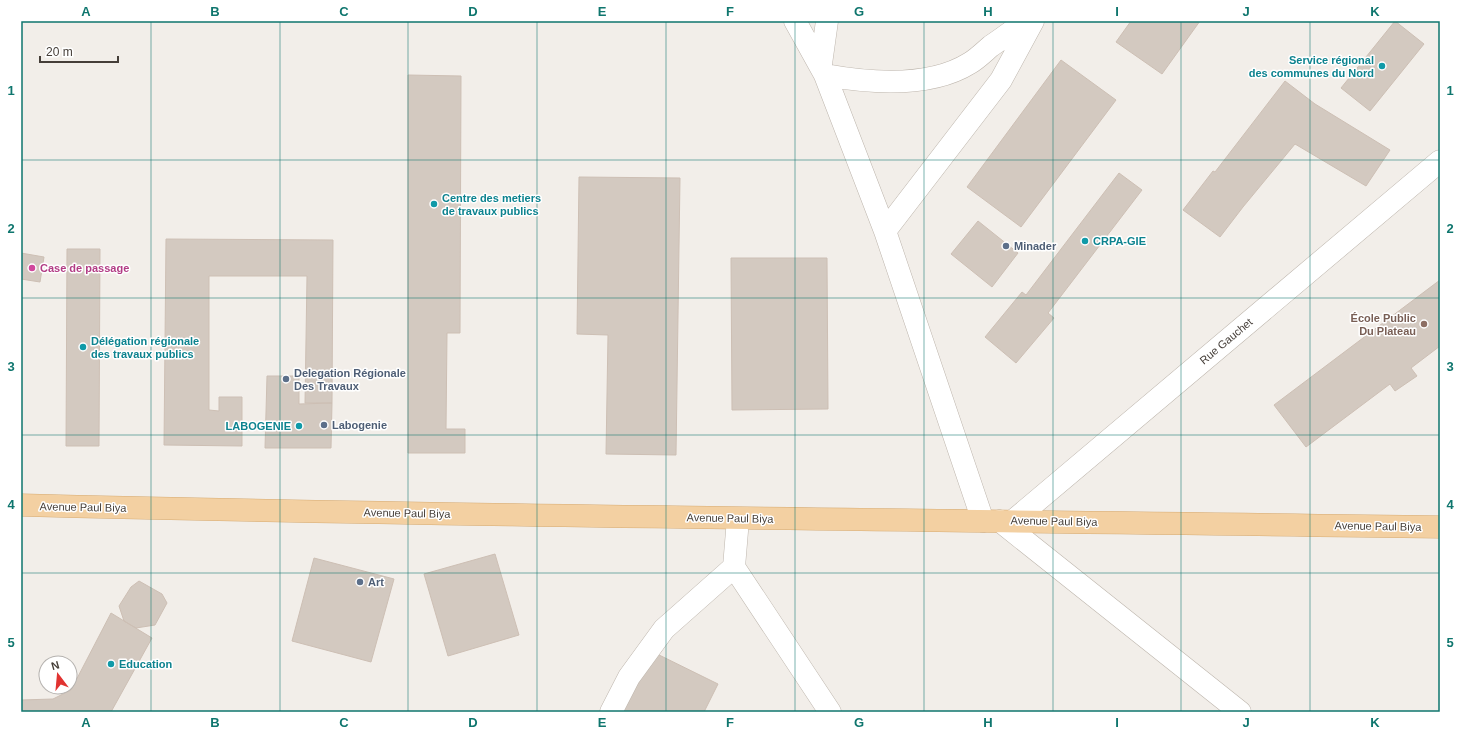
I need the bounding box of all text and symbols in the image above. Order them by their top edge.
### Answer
text: A [81,4,91,19]
text: B [210,4,220,19]
text: C [339,4,349,19]
text: D [468,4,478,19]
text: E [598,4,607,19]
text: F [726,4,734,19]
text: G [854,4,864,19]
text: H [983,4,993,19]
text: I [1115,4,1119,19]
text: J [1242,4,1250,19]
text: K [1370,4,1380,19]
scale bar [40,38,118,64]
text: 20 m [46,45,73,59]
place label: Service régional des communes du Nord [1249,54,1374,79]
marker: Service régional des communes du Nord [1377,61,1387,71]
text: 1 [7,83,15,98]
text: 1 [1446,83,1454,98]
place label: Centre des metiers de travaux publics [442,192,541,217]
marker: Centre des metiers de travaux publics [429,199,439,209]
text: 2 [7,221,15,236]
text: 2 [1446,221,1454,236]
place label: CRPA-GIE [1093,235,1146,247]
marker: CRPA-GIE [1080,236,1090,246]
place label: Minader [1014,240,1057,252]
marker: Minader [1001,241,1011,251]
place label: Case de passage [40,262,129,274]
marker: Case de passage [27,263,37,273]
place label: École Public Du Plateau [1351,312,1416,337]
street label: Rue Gauchet [1197,316,1255,366]
marker: École Public Du Plateau [1419,319,1429,329]
place label: Délégation régionale des travaux publics [91,335,199,360]
marker: Délégation régionale des travaux publics [78,342,88,352]
text: 3 [7,359,15,374]
text: 3 [1446,359,1454,374]
place label: Delegation Régionale Des Travaux [294,367,406,392]
marker: Delegation Régionale Des Travaux [281,374,291,384]
place label: Labogenie [332,419,387,431]
place label: LABOGENIE [226,420,291,432]
marker: Labogenie [319,420,329,430]
marker: LABOGENIE [294,421,304,431]
text: 4 [7,497,15,512]
text: 4 [1446,497,1454,512]
street label: Avenue Paul Biya [40,500,127,514]
street label: Avenue Paul Biya [364,506,451,520]
street label: Avenue Paul Biya [687,511,774,525]
street label: Avenue Paul Biya [1011,514,1098,528]
street label: Avenue Paul Biya [1335,519,1422,533]
place label: Art [368,576,384,588]
marker: Art [355,577,365,587]
text: 5 [7,635,15,650]
text: 5 [1446,635,1454,650]
north arrow [38,655,78,695]
place label: Education [119,658,172,670]
text: N [50,659,61,672]
marker: Education [106,659,116,669]
text: A [81,715,91,730]
text: B [210,715,220,730]
text: C [339,715,349,730]
text: D [468,715,478,730]
text: E [598,715,607,730]
text: F [726,715,734,730]
text: G [854,715,864,730]
text: H [983,715,993,730]
text: I [1115,715,1119,730]
text: J [1242,715,1250,730]
text: K [1370,715,1380,730]

